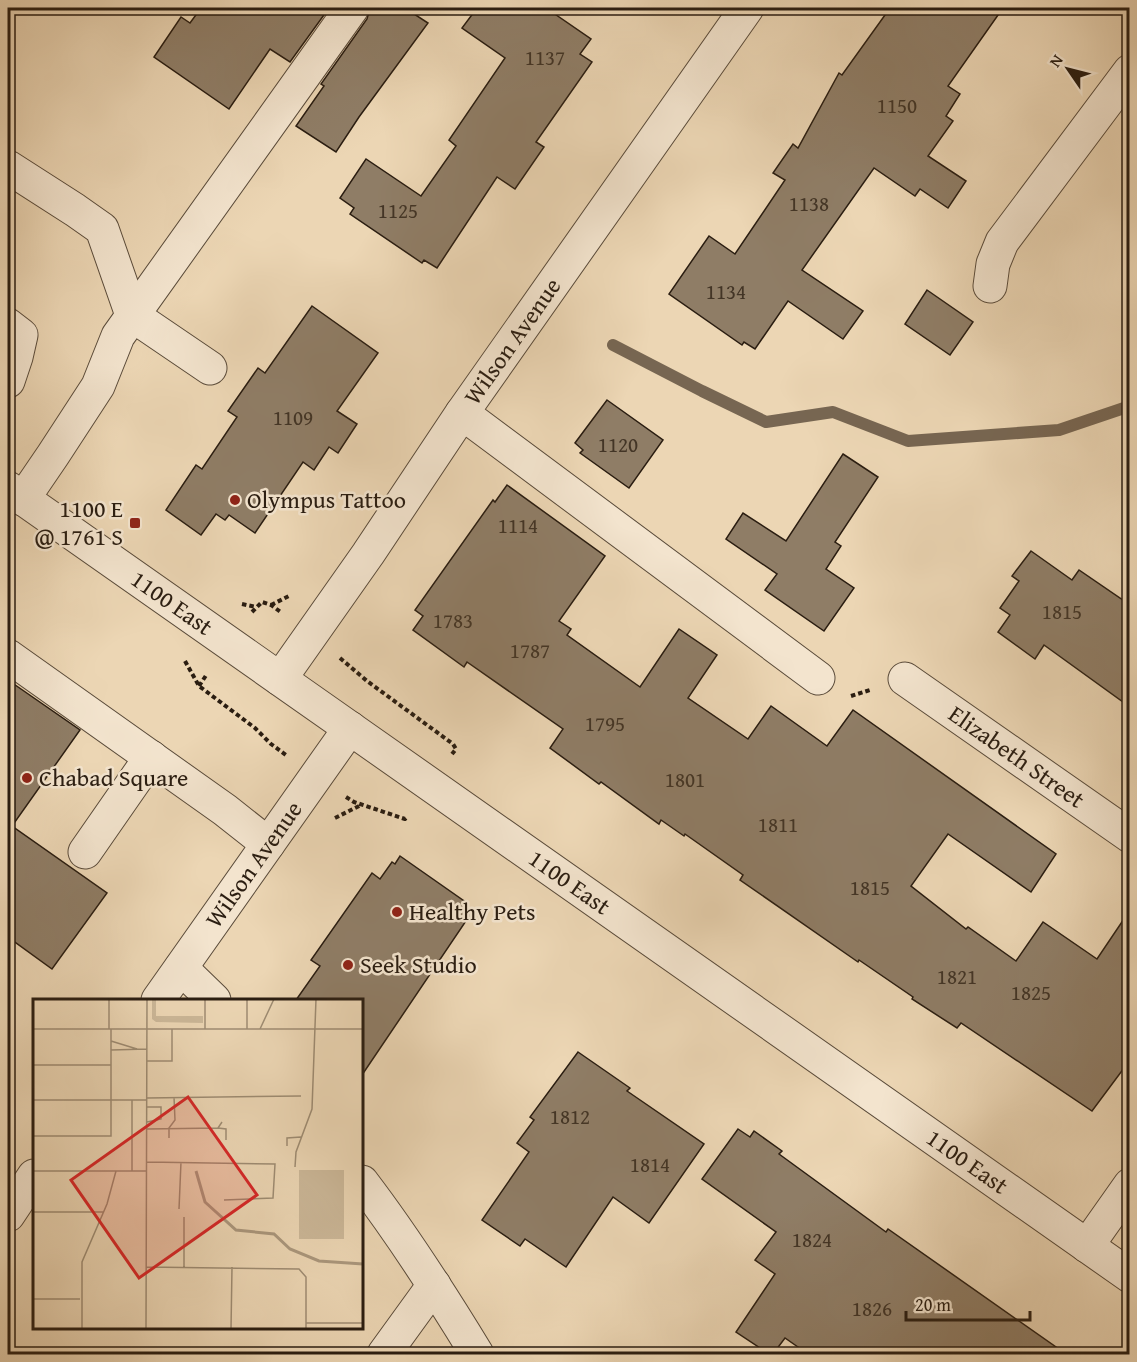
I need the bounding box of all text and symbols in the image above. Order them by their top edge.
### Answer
north arrow [1038,39,1098,99]
house number: 1137 [525,42,565,73]
text: N [1043,49,1069,72]
house number: 1150 [877,90,917,121]
house number: 1138 [789,188,829,219]
house number: 1125 [378,195,418,226]
street label: Wilson Avenue [455,270,569,412]
house number: 1134 [706,276,746,307]
house number: 1109 [273,402,313,433]
house number: 1120 [598,429,638,460]
place label: Olympus Tattoo [247,482,406,517]
place label: 1100 E @ 1761 S [35,491,123,554]
marker: Olympus Tattoo [228,493,242,507]
house number: 1114 [498,510,538,541]
marker: 1100 E @ 1761 S [128,516,142,530]
street label: 1100 East [124,561,221,644]
house number: 1815 [1042,596,1082,627]
house number: 1783 [433,605,473,636]
house number: 1787 [510,635,550,666]
street label: Elizabeth Street [942,697,1093,817]
house number: 1795 [585,708,625,739]
place label: Chabad Square [39,760,188,795]
house number: 1801 [665,764,705,795]
marker: Chabad Square [20,771,34,785]
street label: Wilson Avenue [196,793,310,935]
house number: 1811 [758,809,798,840]
street label: 1100 East [522,841,618,923]
house number: 1815 [850,872,890,903]
place label: Healthy Pets [409,894,536,929]
marker: Healthy Pets [390,905,404,919]
place label: Seek Studio [360,947,477,982]
marker: Seek Studio [341,958,355,972]
house number: 1821 [937,961,977,992]
house number: 1825 [1011,977,1051,1008]
inset map [33,999,363,1329]
house number: 1812 [550,1101,590,1132]
street label: 1100 East [919,1120,1016,1203]
house number: 1814 [630,1149,670,1180]
house number: 1824 [792,1224,832,1255]
scale bar [906,1284,1030,1322]
text: 20 m [915,1291,951,1318]
house number: 1826 [852,1293,892,1324]

